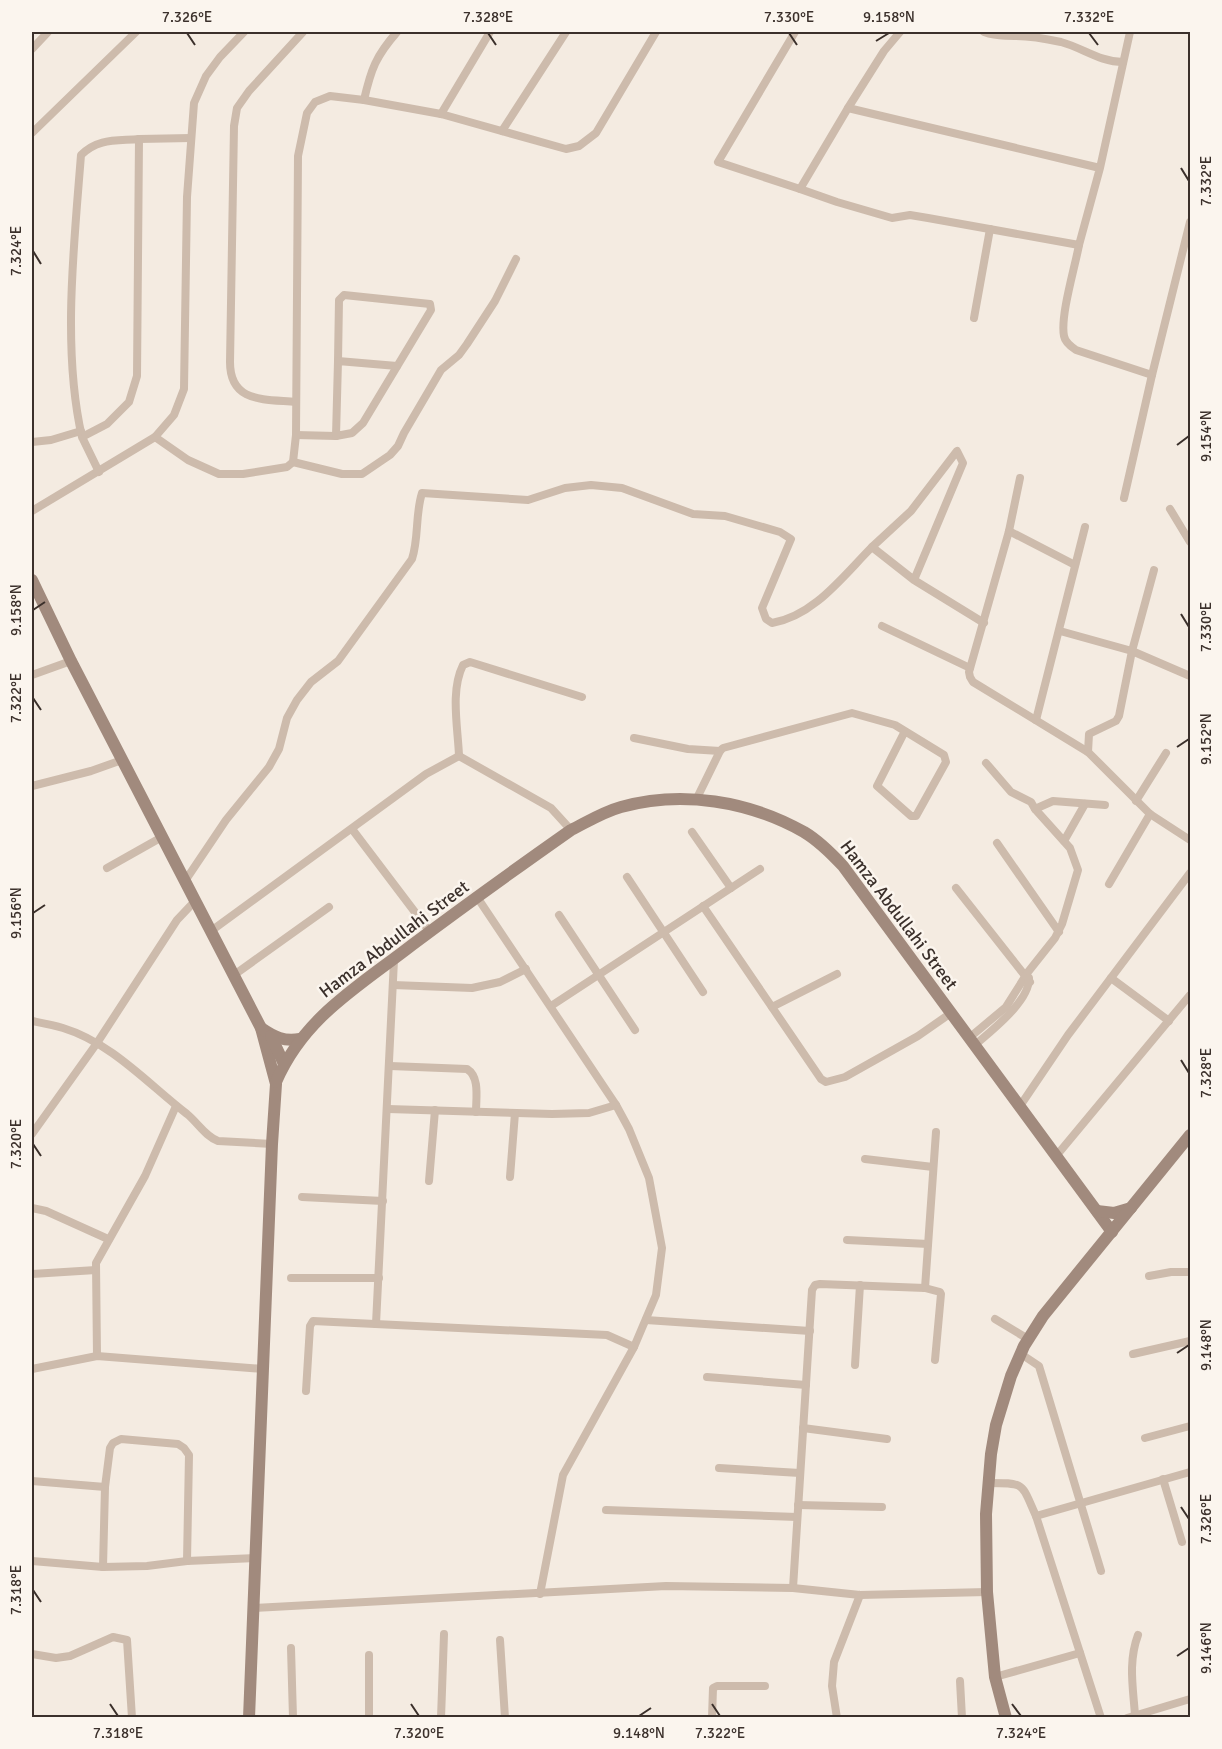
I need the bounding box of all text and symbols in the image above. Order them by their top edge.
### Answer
text: 7.326°E [162,8,212,26]
text: 7.328°E [463,8,513,26]
text: 7.330°E [764,8,814,26]
text: 9.158°N [863,8,915,26]
text: 7.332°E [1064,8,1114,26]
text: 7.332°E [1197,156,1215,206]
text: 7.324°E [7,226,25,276]
text: 9.154°N [1197,410,1215,462]
text: 9.158°N [7,584,25,636]
text: 7.330°E [1197,602,1215,652]
text: 7.322°E [7,673,25,723]
text: 9.152°N [1197,713,1215,765]
street label: Hamza Abdullahi Street [836,836,962,994]
street label: Hamza Abdullahi Street [315,876,473,1002]
text: 9.156°N [7,887,25,939]
text: 7.328°E [1197,1048,1215,1098]
text: 7.320°E [7,1119,25,1169]
text: 9.148°N [1197,1319,1215,1371]
text: 7.326°E [1197,1494,1215,1544]
text: 7.318°E [7,1565,25,1615]
text: 9.146°N [1197,1622,1215,1674]
text: 7.318°E [93,1724,143,1742]
text: 7.320°E [394,1724,444,1742]
text: 9.148°N [613,1724,665,1742]
text: 7.322°E [695,1724,745,1742]
text: 7.324°E [996,1724,1046,1742]

